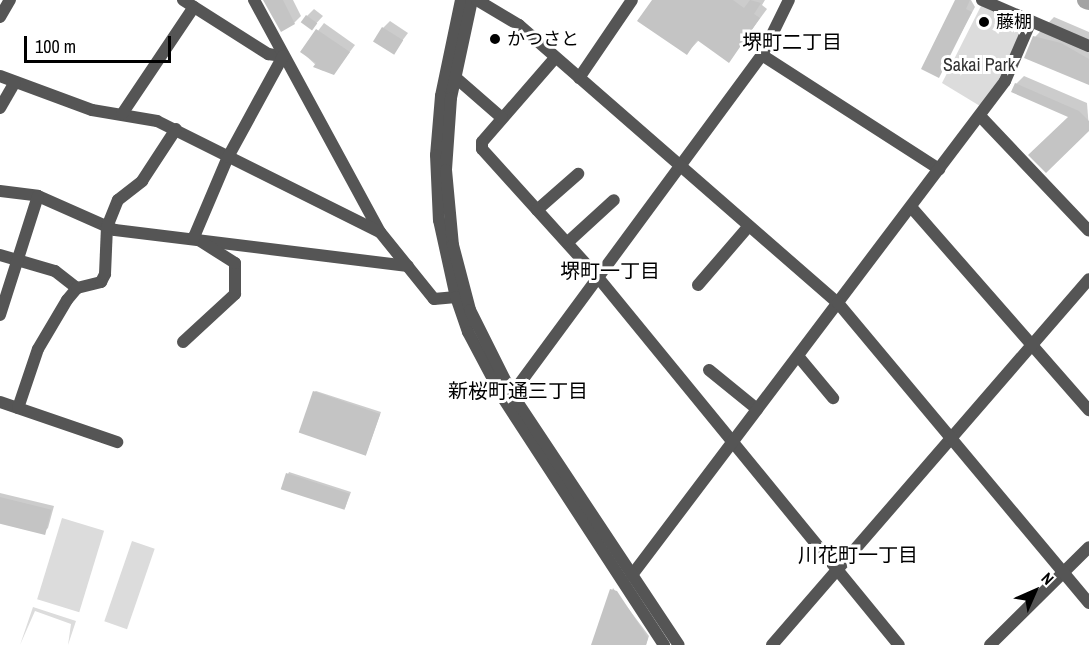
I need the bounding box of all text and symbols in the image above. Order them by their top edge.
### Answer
place label: 藤棚 [996,11,1032,33]
marker: 藤棚 [977,15,991,29]
scale bar [27,24,174,62]
place label: かつさと [507,28,579,50]
district label: 堺町二丁目 [742,29,842,53]
marker: かつさと [488,32,502,46]
text: 100 m [35,34,76,59]
park label: Sakai Park [943,54,1015,76]
district label: 堺町一丁目 [560,258,660,282]
district label: 新桜町通三丁目 [448,378,588,402]
district label: 川花町一丁目 [798,542,918,566]
north arrow [1005,561,1065,621]
text: N [1037,567,1059,589]

